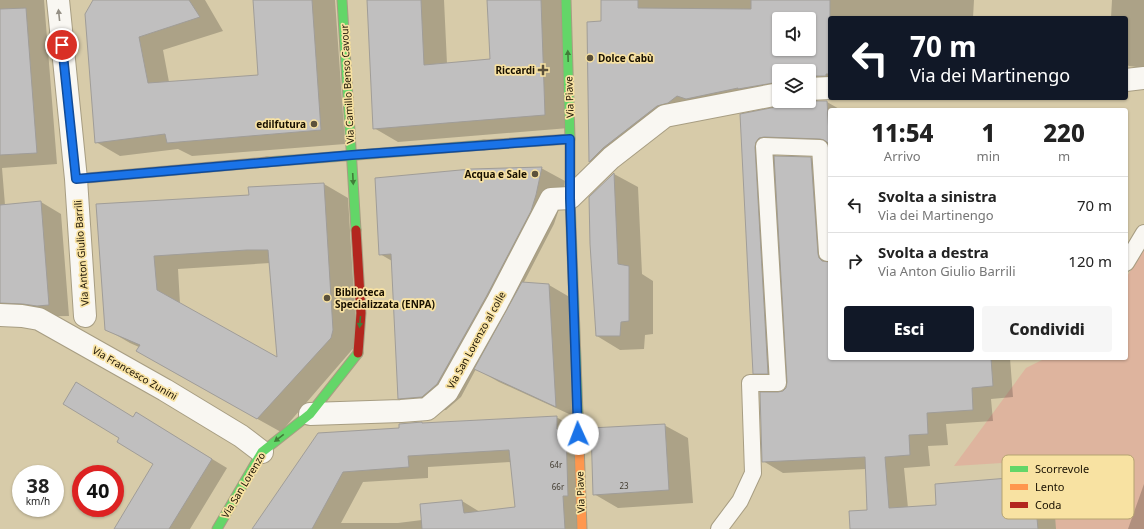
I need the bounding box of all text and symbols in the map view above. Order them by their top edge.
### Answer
one-way arrow [56,9,62,21]
map controls [772,12,816,108]
button: sound [772,12,816,56]
street label: Via Camillo Benso Cavour [337,24,357,144]
text: 70 m [910,27,977,65]
pin [45,28,79,62]
icon: left [844,32,896,84]
icon: arrive [51,34,73,56]
one-way arrow [565,49,571,62]
place label: Dolce Cabù [598,51,654,65]
marker: Dolce Cabù [585,53,595,63]
place label: Riccardi [496,63,535,77]
text: Via dei Martinengo [910,63,1070,87]
button: layers [772,64,816,108]
marker: Riccardi [538,65,548,75]
street label: Via Piave [561,76,577,118]
text: 11:54 [871,116,933,149]
text: 1 [981,116,995,149]
text: 220 [1043,116,1085,149]
place label: edilfutura [256,117,306,131]
marker: edilfutura [309,119,319,129]
text: Arrivo [884,147,921,165]
text: min [977,147,1000,165]
text: m [1058,147,1070,165]
place label: Acqua e Sale [464,167,527,181]
marker: Acqua e Sale [530,169,540,179]
one-way arrow [350,173,357,185]
text: Svolta a sinistra [878,186,997,206]
icon: left [844,194,866,216]
text: 70 m [1077,195,1112,215]
street label: Via Anton Giulio Barrili [70,200,92,306]
text: Via dei Martinengo [878,206,994,224]
text: Svolta a destra [878,242,989,262]
icon: right [844,250,866,272]
text: 120 m [1068,251,1112,271]
text: Via Anton Giulio Barrili [878,262,1016,280]
place label: Biblioteca Specializzata (ENPA) [335,285,435,311]
street label: Via San Lorenzo al colle [443,288,509,391]
marker: Biblioteca Specializzata (ENPA) [322,293,332,303]
button: Esci [844,306,974,352]
button: Condividi [982,306,1112,352]
one-way arrow [357,316,364,328]
street label: Via Francesco Zunini [90,343,180,403]
position arrow [557,413,599,455]
one-way arrow [274,434,285,443]
street label: Via San Lorenzo [218,449,268,521]
legend [1002,455,1134,519]
house number: 64r [550,459,563,470]
text: Scorrevole [1035,461,1089,476]
speed limit sign: 40 [72,465,124,517]
street label: Via Piave [572,471,588,513]
text: 38 [27,472,49,499]
text: Lento [1035,479,1065,494]
house number: 23 [619,480,629,491]
house number: 66r [552,481,565,492]
text: km/h [26,494,50,508]
text: Coda [1035,497,1062,512]

